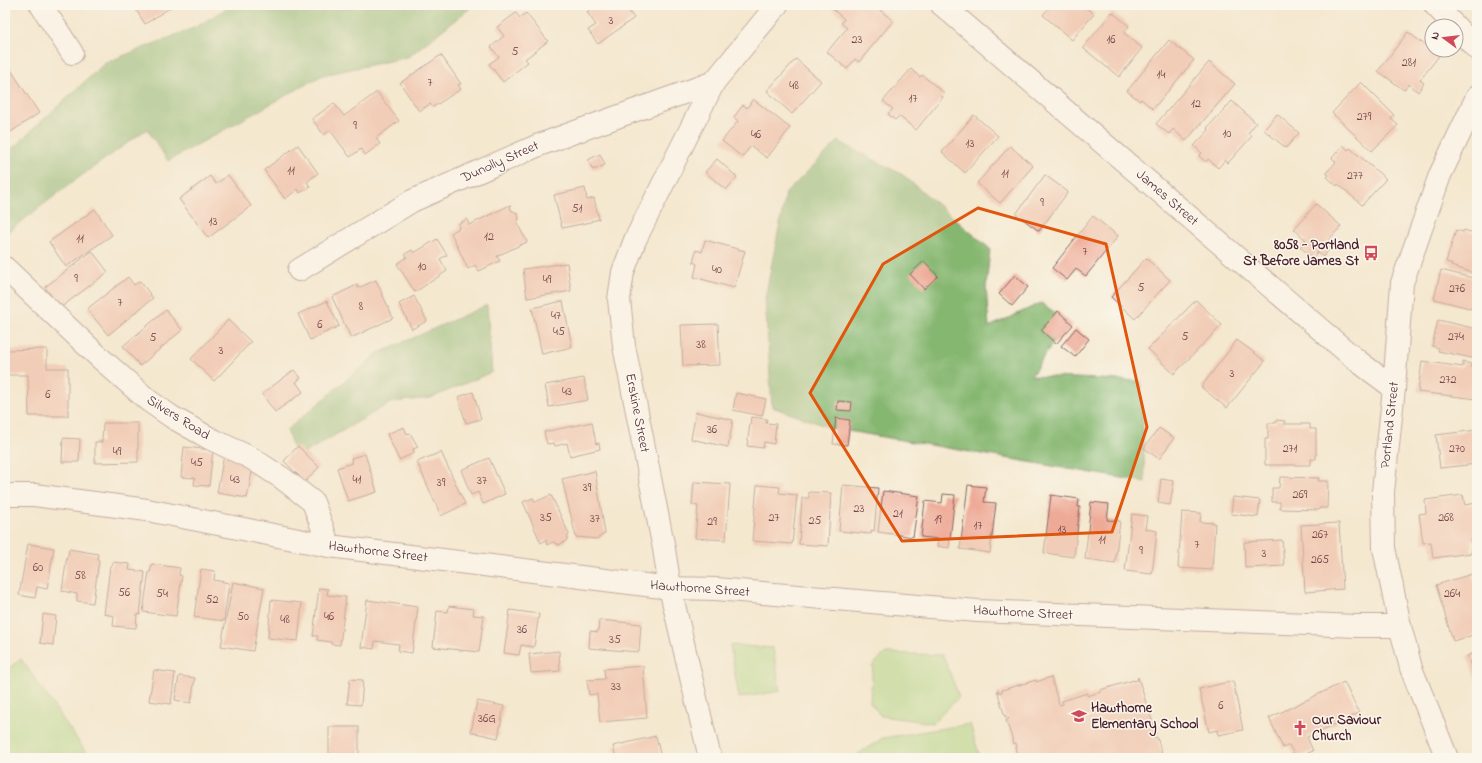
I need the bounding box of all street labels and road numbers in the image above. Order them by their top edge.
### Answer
street label: Dunolly Street [457,135,543,190]
street label: James Street [1131,165,1203,232]
street label: Erskine Street [619,371,655,455]
street label: Portland Street [1375,380,1405,469]
street label: Silvers Road [142,390,214,446]
street label: Hawthorne Street [327,535,429,569]
street label: Hawthorne Street [649,575,751,603]
street label: Hawthorne Street [973,600,1074,626]

